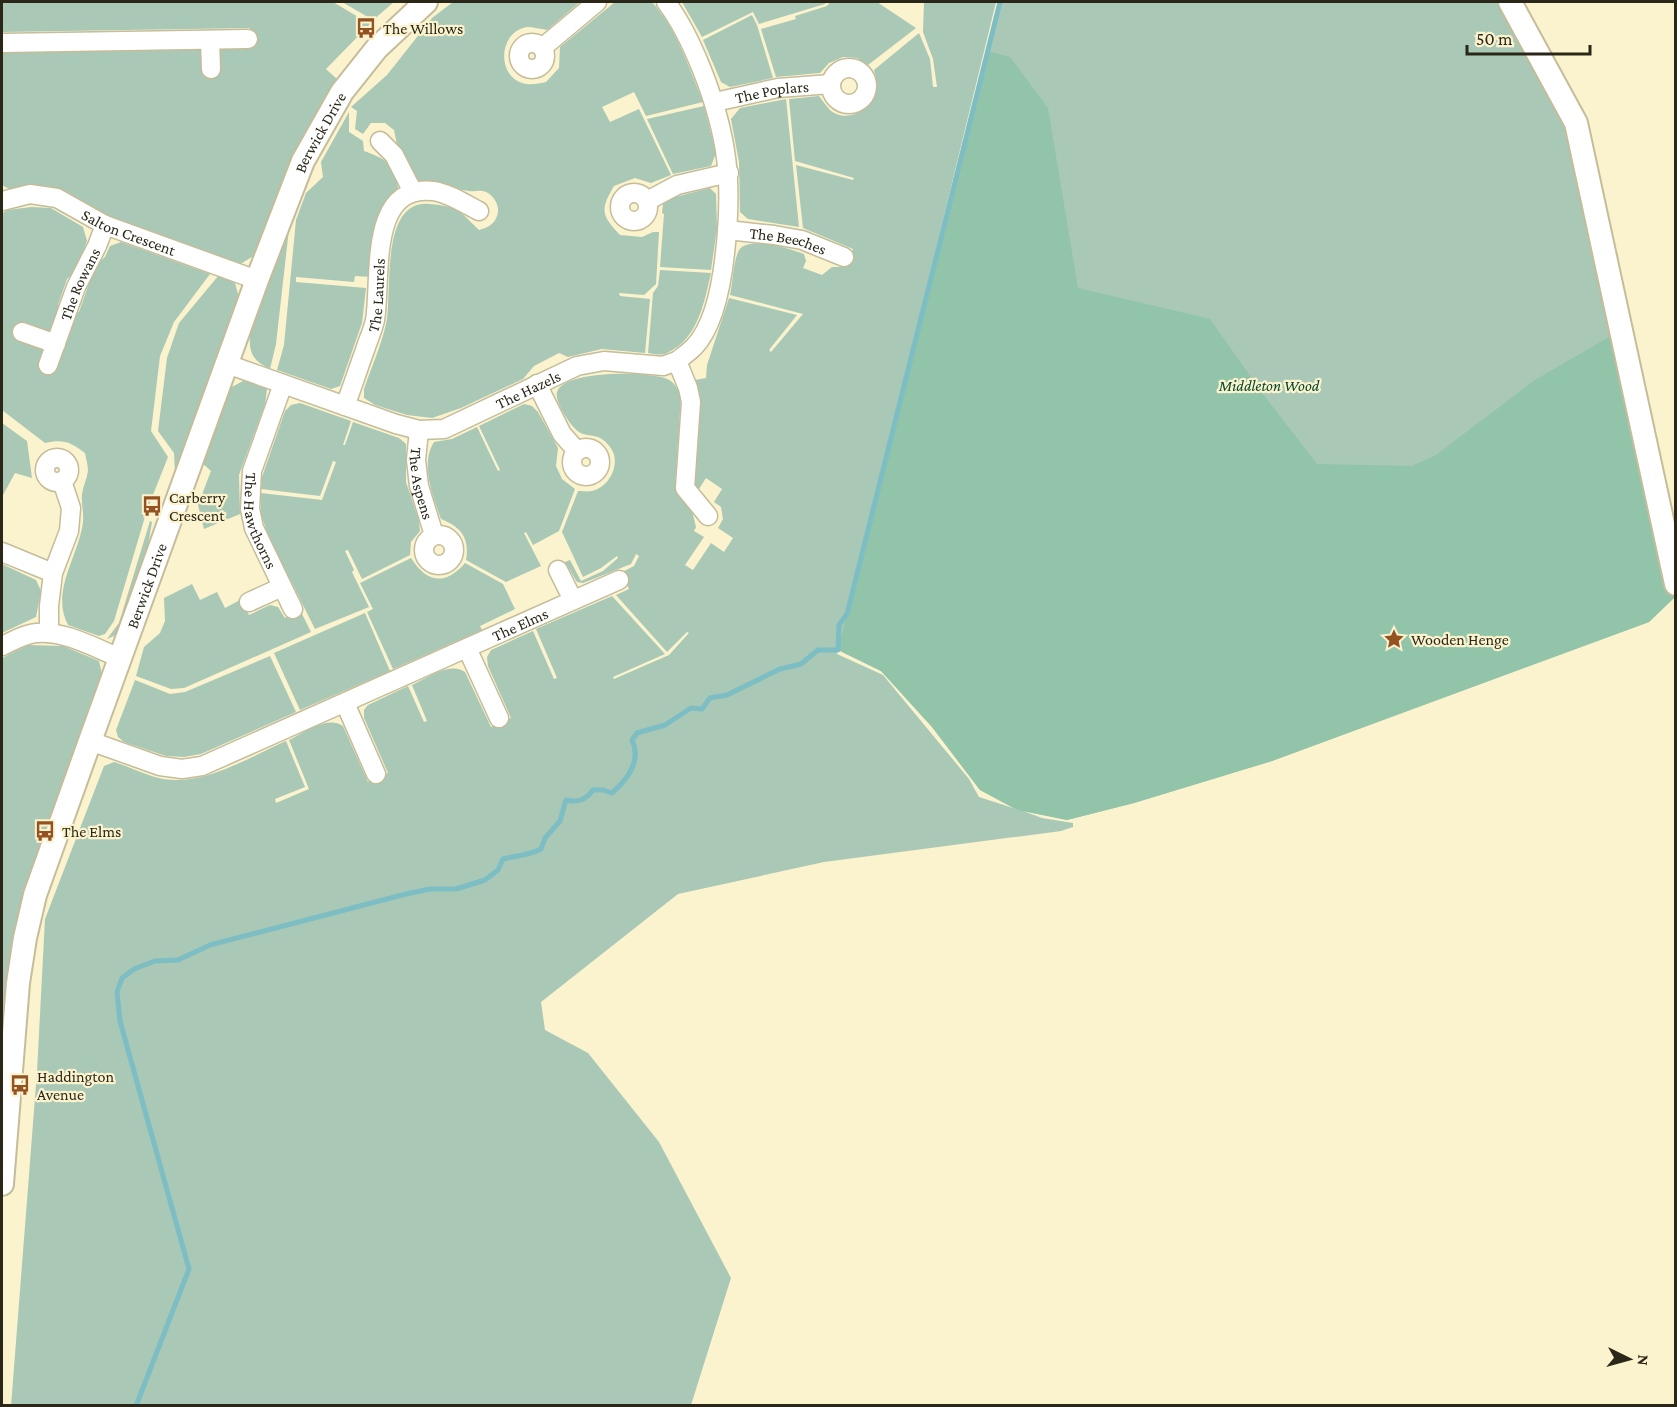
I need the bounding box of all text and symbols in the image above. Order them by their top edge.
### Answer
bus stop icon: The Willows [354,16,378,40]
scale bar [1467,18,1590,56]
place label: The Willows [383,20,463,37]
text: 50 m [1476,29,1513,49]
street label: The Poplars [733,78,809,106]
street label: Berwick Drive [291,89,349,175]
street label: Salton Crescent [79,206,178,259]
street label: The Beeches [749,224,829,258]
street label: The Rowans [57,245,104,323]
street label: The Laurels [364,258,388,334]
street label: The Hazels [493,367,563,412]
park label: Middleton Wood [1218,377,1320,394]
street label: The Aspens [407,447,437,521]
street label: The Hawthorns [241,472,280,571]
place label: Carberry Crescent [169,489,226,524]
bus stop icon: Carberry Crescent [140,494,164,518]
street label: Berwick Drive [123,541,170,631]
street label: The Elms [490,605,551,644]
place icon: Wooden Henge [1382,627,1406,651]
place label: Wooden Henge [1411,631,1509,649]
bus stop icon: The Elms [33,819,57,843]
place label: The Elms [62,823,121,840]
place label: Haddington Avenue [37,1068,114,1103]
bus stop icon: Haddington Avenue [8,1073,32,1097]
north arrow [1599,1329,1659,1389]
text: N [1634,1354,1652,1367]

